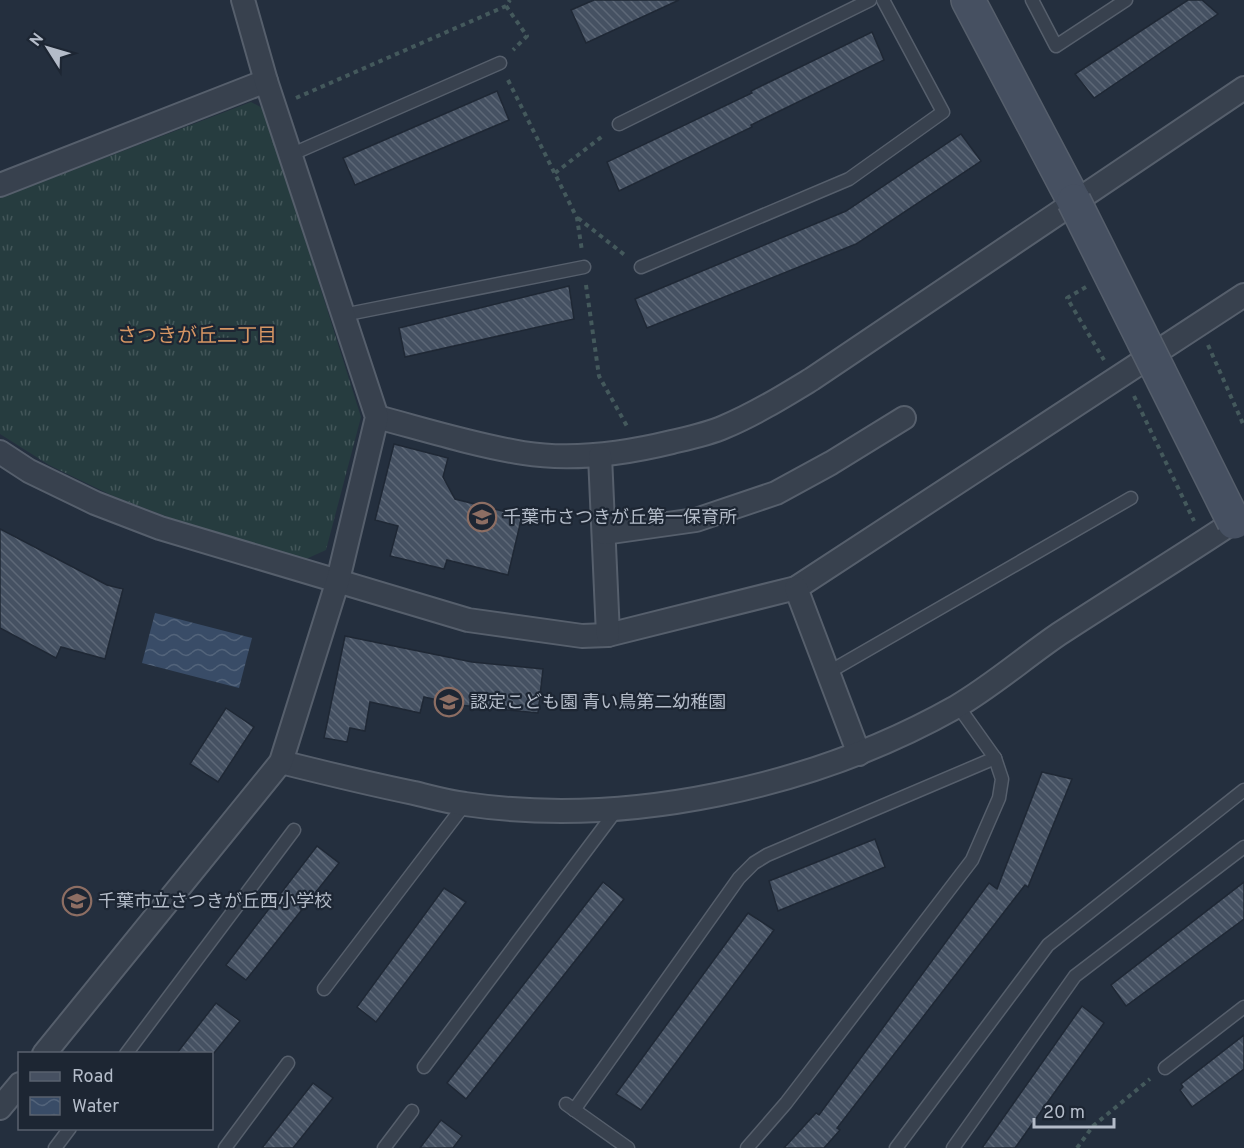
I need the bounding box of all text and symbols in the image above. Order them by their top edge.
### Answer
north arrow [18,18,78,78]
text: N [26,30,49,51]
district label: さつきが丘二丁目 [117,324,277,350]
school or university icon: 千葉市さつきが丘第一保育所 [466,501,498,533]
place label: 千葉市さつきが丘第一保育所 [503,507,737,530]
school or university icon: 認定こども園 青い鳥第二幼稚園 [433,686,465,718]
place label: 認定こども園 青い鳥第二幼稚園 [470,692,726,715]
school or university icon: 千葉市立さつきが丘西小学校 [61,885,93,917]
place label: 千葉市立さつきが丘西小学校 [98,891,332,914]
legend [18,1052,213,1130]
text: Road [72,1066,114,1089]
scale bar [1034,1091,1114,1129]
text: Water [72,1096,119,1119]
text: 20 m [1043,1102,1085,1125]

